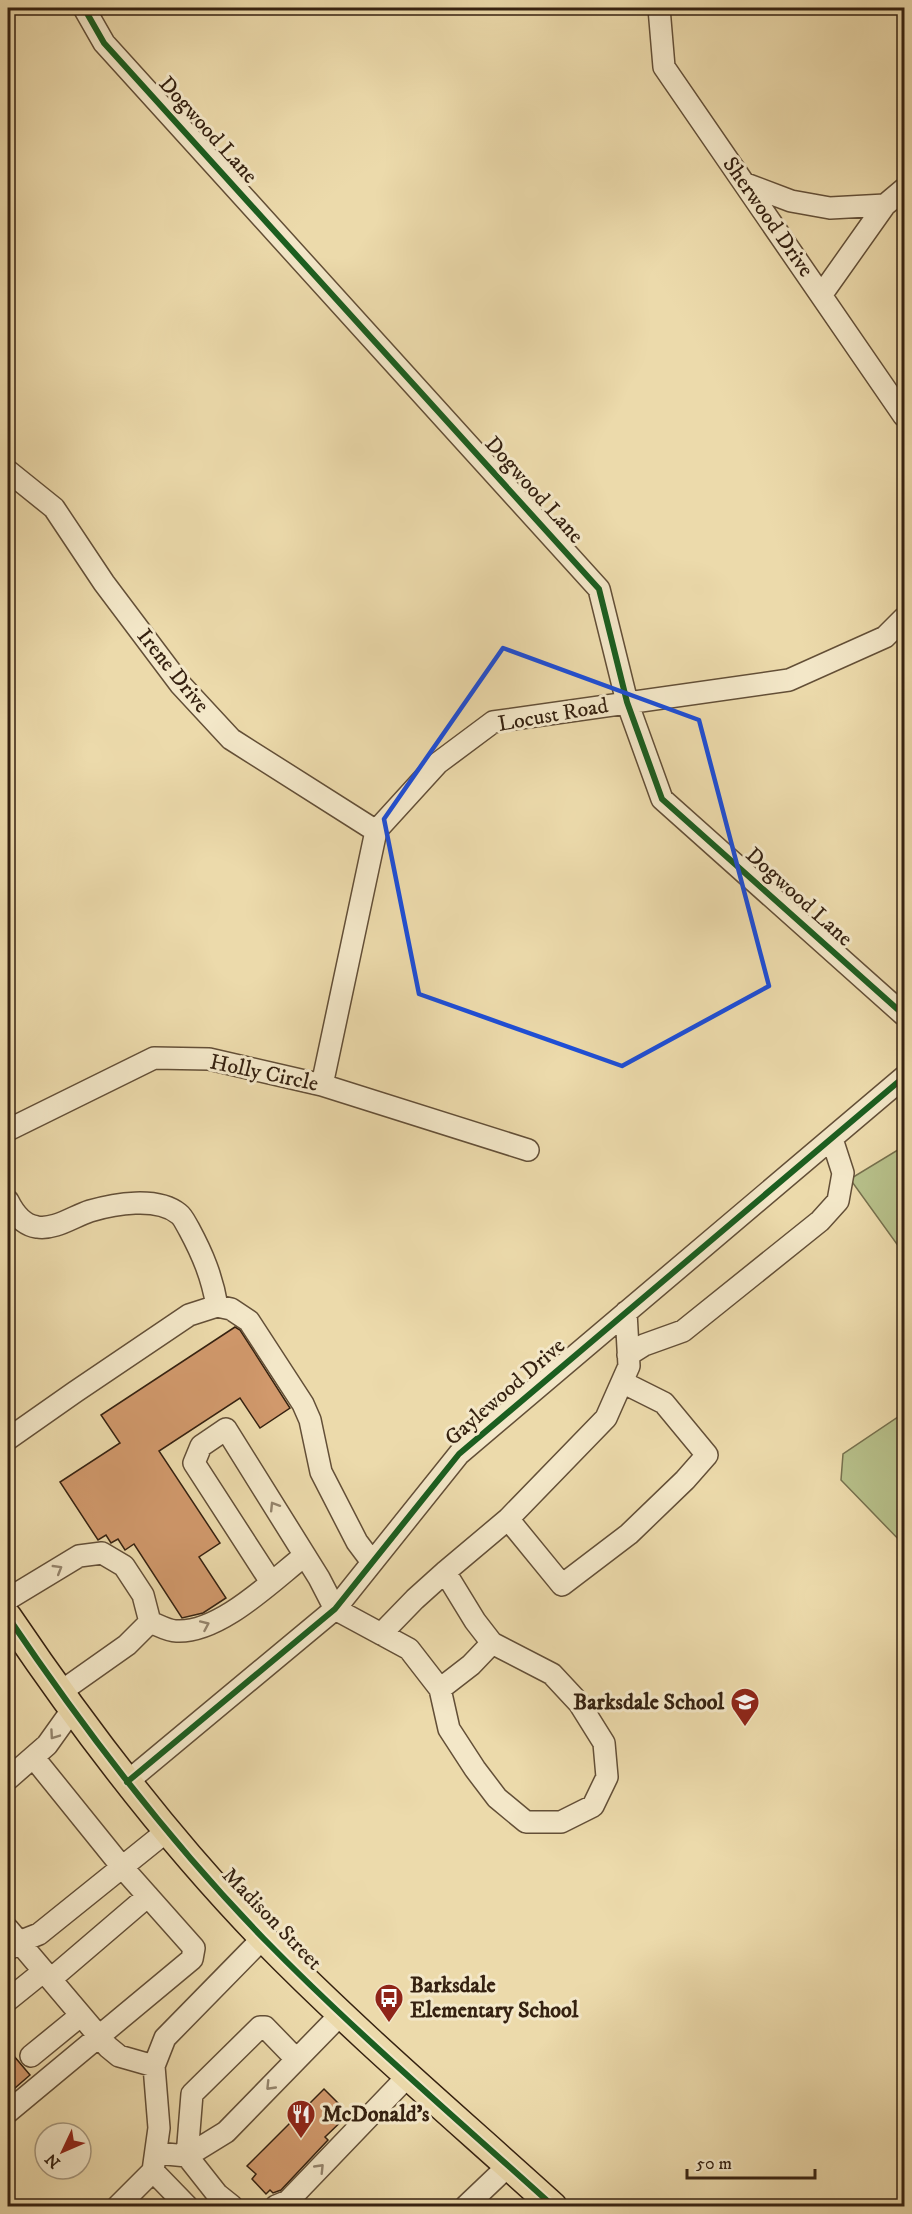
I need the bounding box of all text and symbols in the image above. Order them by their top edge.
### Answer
street label: Dogwood Lane [153,71,263,189]
street label: Sherwood Drive [717,152,819,282]
street label: Dogwood Lane [479,431,589,549]
street label: Irene Drive [131,623,215,719]
street label: Locust Road [496,692,610,738]
street label: Dogwood Lane [740,842,858,952]
street label: Holly Circle [207,1048,321,1098]
street label: Gaylewood Drive [439,1332,571,1452]
one-way arrow [269,1502,281,1512]
one-way arrow [52,1564,62,1576]
one-way arrow [199,1621,210,1633]
school or university icon: Barksdale School [729,1686,761,1728]
place label: Barksdale School [573,1689,724,1716]
one-way arrow [50,1728,61,1739]
street label: Madison Street [216,1862,328,1976]
place label: Barksdale Elementary School [410,1972,579,2024]
bus stop icon: Barksdale Elementary School [373,1982,405,2024]
one-way arrow [267,2078,278,2089]
restaurant icon: McDonald's [285,2098,317,2140]
place label: McDonald's [322,2101,430,2128]
north arrow [33,2121,93,2181]
scale bar [687,2142,814,2180]
text: N [41,2149,65,2172]
text: 50 m [696,2153,732,2175]
one-way arrow [312,2165,323,2176]

